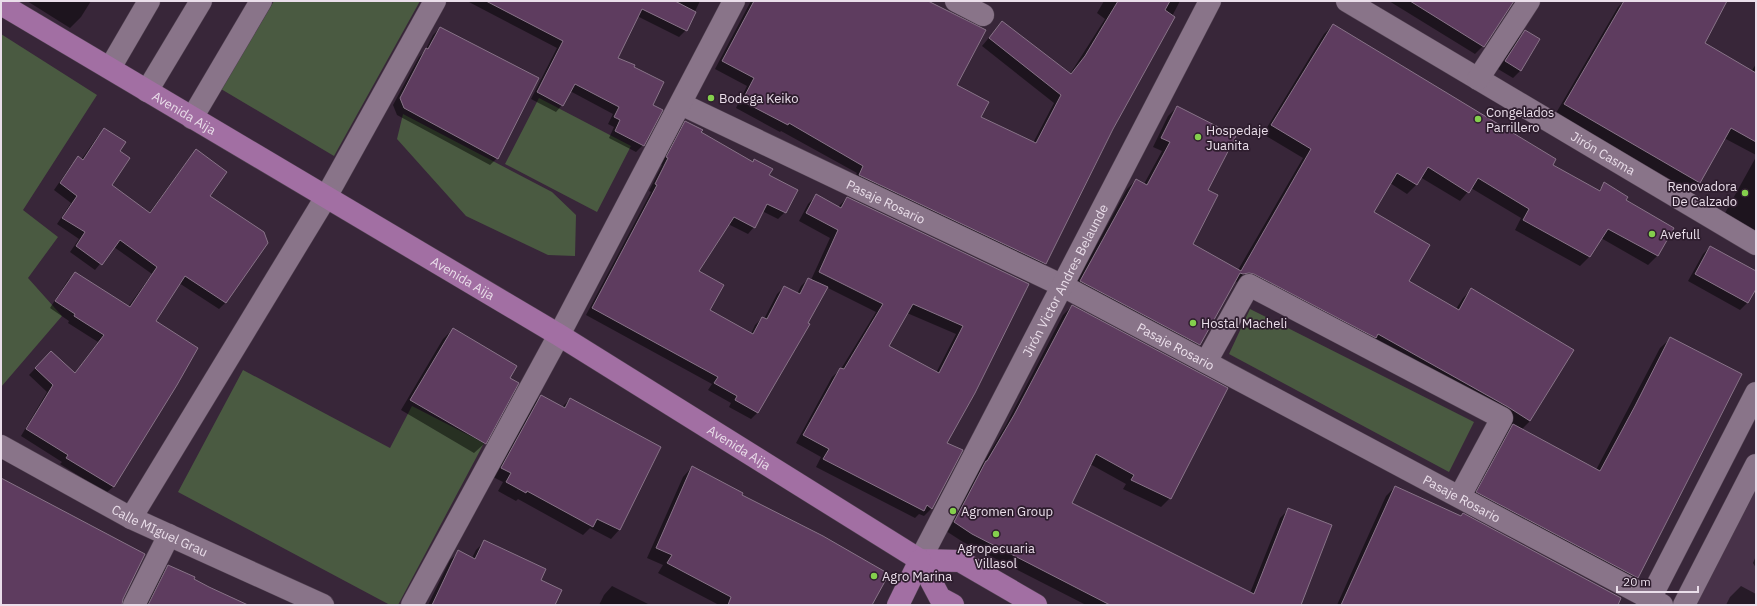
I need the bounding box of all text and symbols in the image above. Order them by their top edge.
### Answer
street label: Avenida Aija [149,87,219,138]
place label: Bodega Keiko [719,90,799,107]
marker: Bodega Keiko [706,93,716,103]
place label: Congelados Parrillero [1486,104,1554,136]
marker: Congelados Parrillero [1473,114,1483,124]
place label: Hospedaje Juanita [1206,122,1268,154]
street label: Jirón Casma [1568,128,1639,179]
marker: Hospedaje Juanita [1193,132,1203,142]
street label: Pasaje Rosario [844,176,928,228]
place label: Renovadora De Calzado [1667,178,1737,210]
marker: Renovadora De Calzado [1740,188,1750,198]
street label: Jirón Victor Andres Belaunde [1018,201,1112,360]
place label: Avefull [1660,226,1701,243]
marker: Avefull [1647,229,1657,239]
street label: Avenida Aija [428,252,498,304]
place label: Hostal Macheli [1201,315,1287,332]
marker: Hostal Macheli [1188,318,1198,328]
street label: Pasaje Rosario [1134,319,1218,374]
street label: Avenida Aija [704,421,774,473]
street label: Pasaje Rosario [1420,471,1504,526]
street label: Calle MIguel Grau [109,501,211,560]
place label: Agromen Group [961,503,1053,520]
marker: Agromen Group [948,506,958,516]
marker: Agropecuaria Villasol [991,529,1001,539]
place label: Agropecuaria Villasol [957,540,1035,572]
place label: Agro Marina [882,568,952,585]
scale bar [1617,568,1698,594]
marker: Agro Marina [869,571,879,581]
text: 20 m [1623,574,1651,589]

